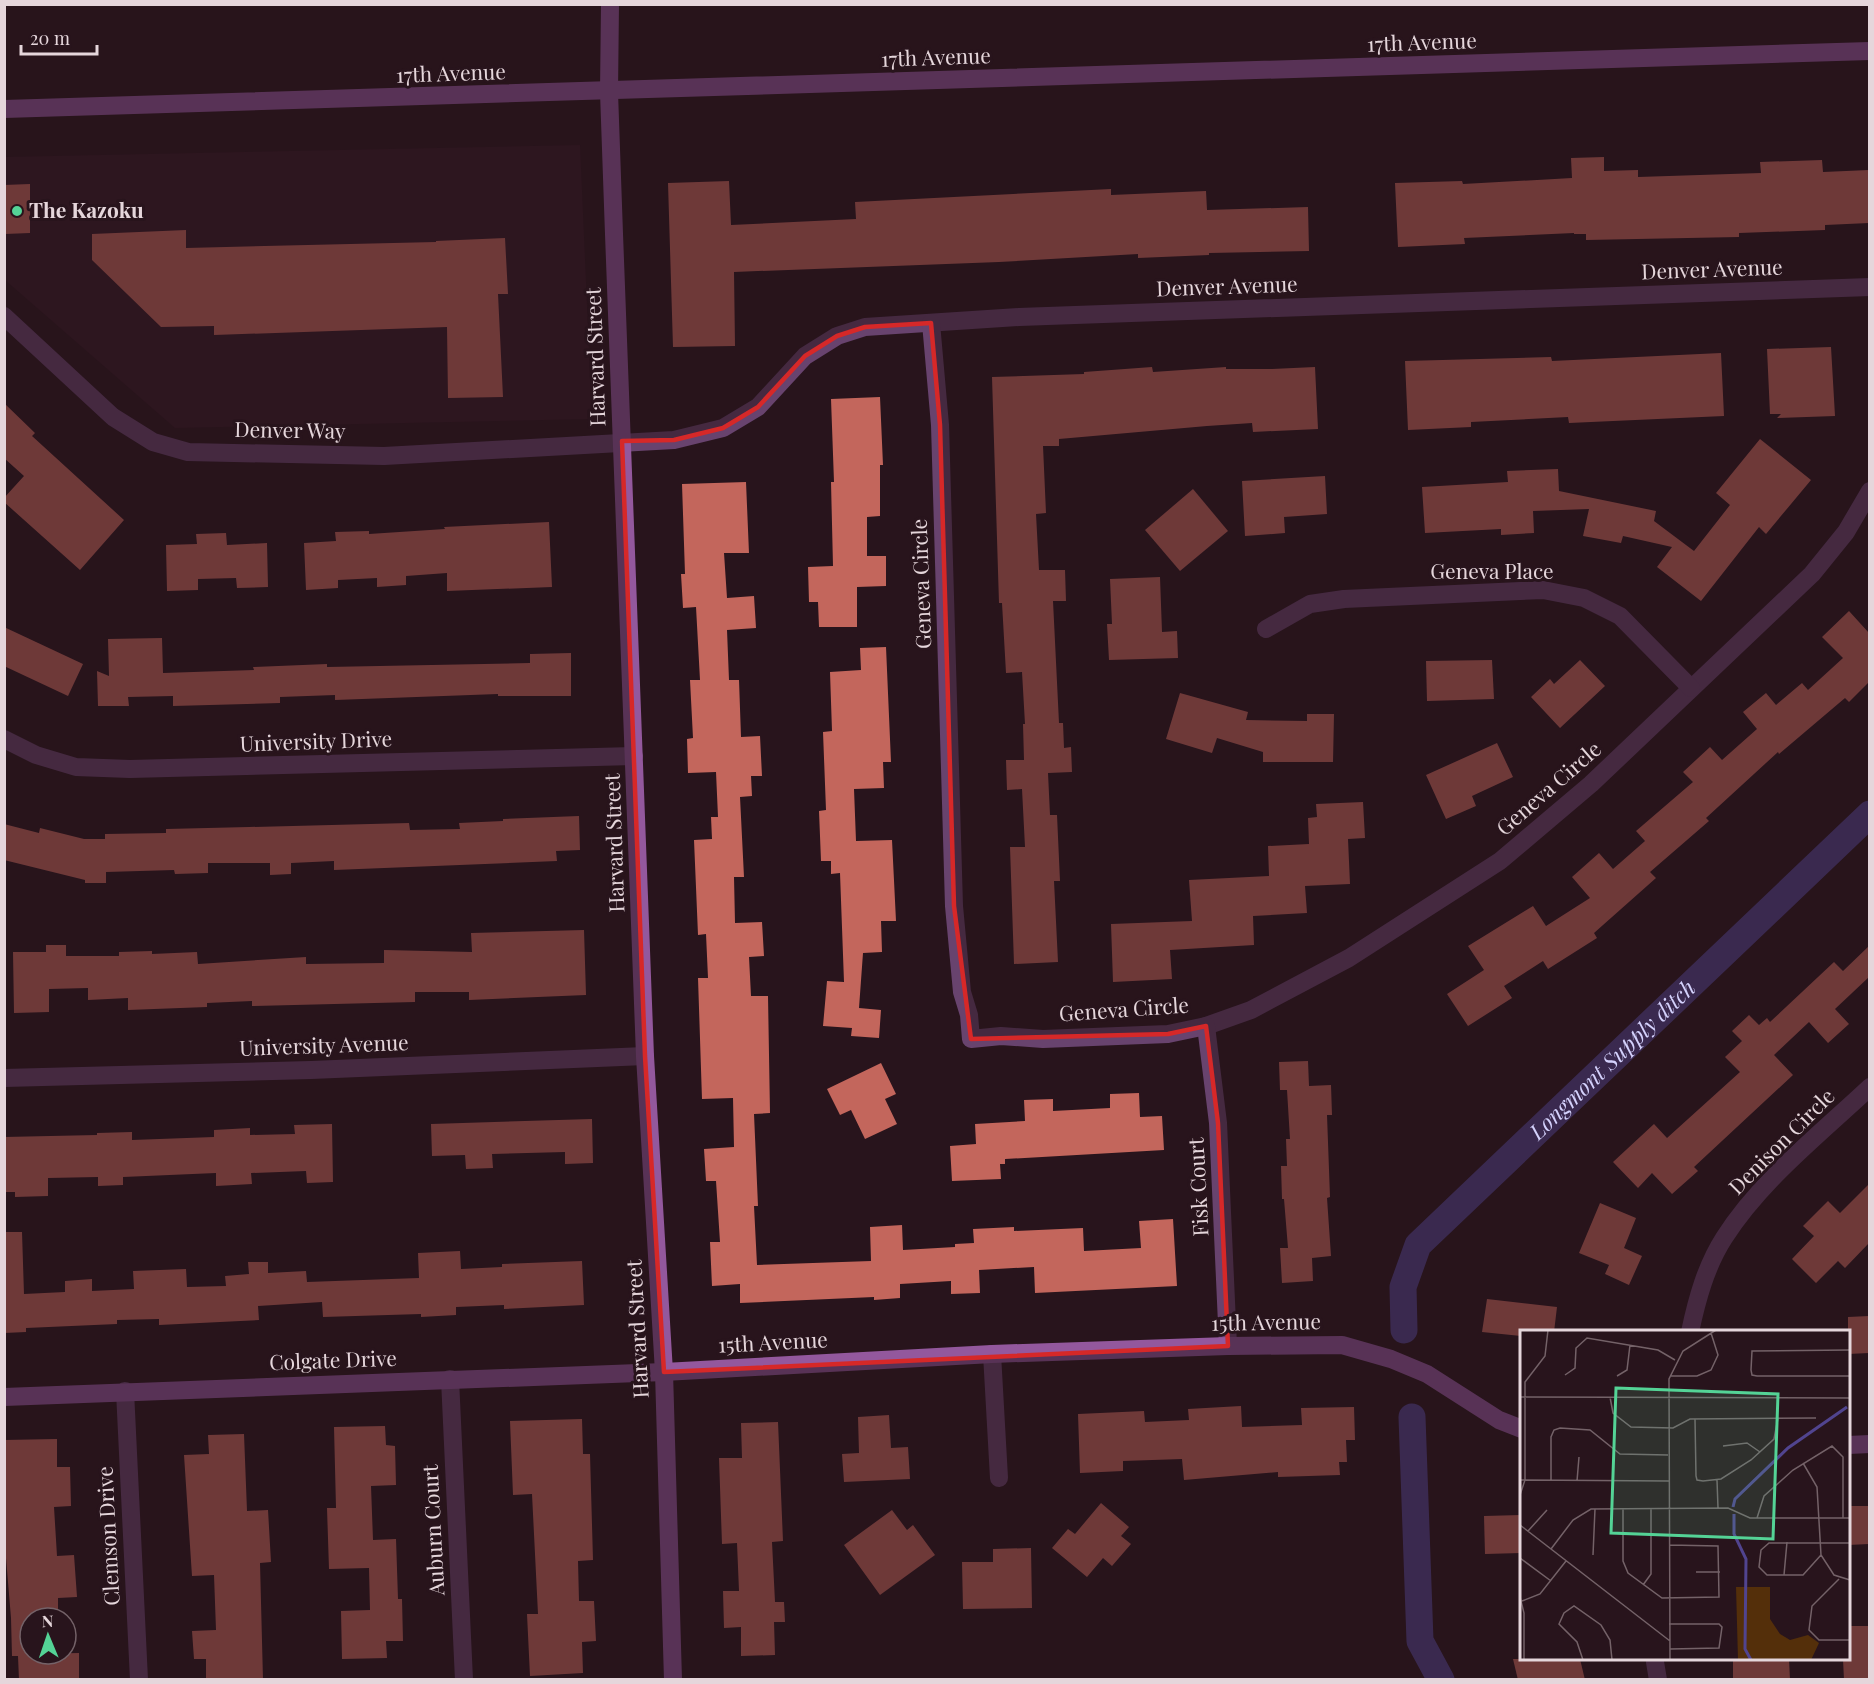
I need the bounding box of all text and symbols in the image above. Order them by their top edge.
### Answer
scale bar [21,18,98,56]
street label: 17th Avenue [1367,25,1477,57]
text: 20 m [30,26,70,50]
street label: 17th Avenue [881,40,991,72]
street label: 17th Avenue [396,56,506,88]
place label: The Kazoku [29,195,144,223]
marker: The Kazoku [10,204,24,218]
street label: Denver Avenue [1641,252,1783,284]
street label: Denver Avenue [1156,269,1298,301]
street label: Harvard Street [578,287,610,427]
street label: Denver Way [234,414,346,444]
street label: Geneva Circle [904,519,936,650]
street label: Geneva Place [1430,556,1554,584]
street label: University Drive [239,723,393,757]
street label: Geneva Circle [1489,734,1606,841]
street label: Harvard Street [597,773,629,913]
water label: Longmont Supply ditch [1521,973,1701,1146]
street label: Geneva Circle [1058,989,1190,1027]
street label: University Avenue [239,1027,409,1061]
street label: Denison Circle [1721,1081,1840,1200]
street label: Fisk Court [1180,1136,1214,1237]
street label: Harvard Street [618,1258,654,1399]
street label: 15th Avenue [1211,1306,1321,1336]
street label: 15th Avenue [717,1324,828,1358]
inset map [1520,1330,1850,1660]
street label: Colgate Drive [269,1343,397,1375]
street label: Auburn Court [415,1463,449,1597]
street label: Clemson Drive [89,1466,125,1607]
north arrow [18,1606,78,1666]
text: N [41,1610,54,1631]

